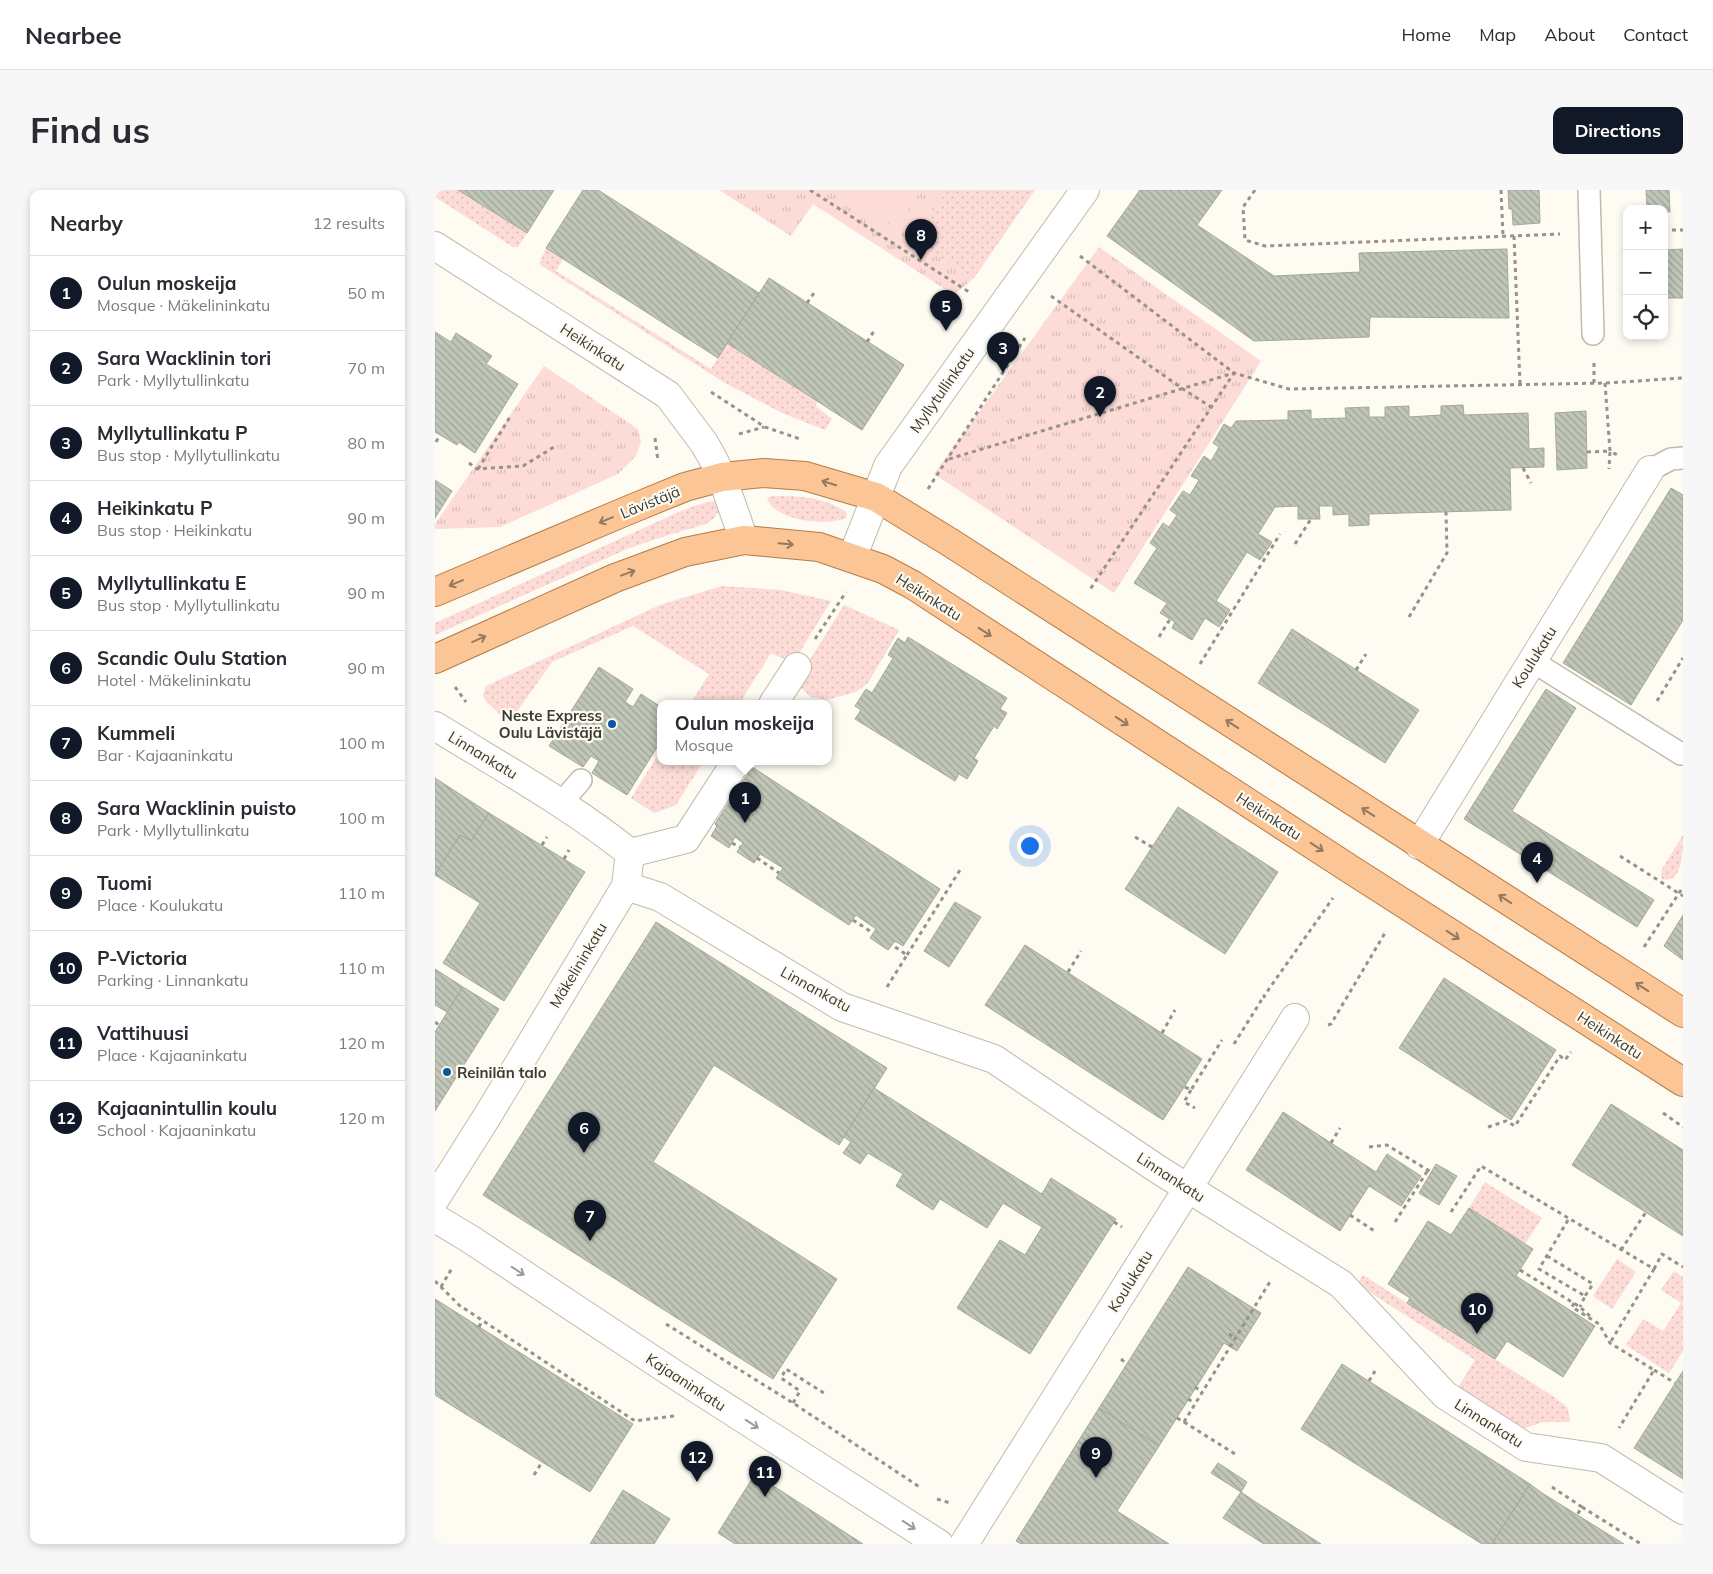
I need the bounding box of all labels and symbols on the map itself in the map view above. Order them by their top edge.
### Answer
pin: 8 [905,219,937,260]
pin: 5 [930,290,962,331]
street label: Heikinkatu [557,319,629,375]
pin: 3 [987,332,1019,373]
street label: Myllytullinkatu [906,344,978,436]
pin: 2 [1084,376,1116,417]
one-way arrow [821,477,837,487]
street label: Lävistäjä [617,481,683,523]
one-way arrow [598,516,613,525]
one-way arrow [777,539,793,549]
one-way arrow [620,568,635,577]
street label: Heikinkatu [893,569,965,625]
one-way arrow [449,579,464,589]
street label: Koulukatu [1508,623,1560,691]
one-way arrow [978,627,992,637]
one-way arrow [471,633,486,643]
place label: Neste Express Oulu Lävistäjä [499,706,602,742]
one-way arrow [1114,716,1128,726]
marker: Neste Express Oulu Lävistäjä [606,718,618,730]
one-way arrow [1225,718,1239,728]
street label: Linnankatu [445,727,521,783]
pin: 1 [729,782,761,823]
street label: Heikinkatu [1233,788,1305,844]
one-way arrow [1362,806,1376,816]
your location [1017,833,1043,859]
pin: 4 [1521,842,1553,883]
one-way arrow [1309,843,1323,853]
one-way arrow [1498,894,1512,905]
street label: Mäkelininkatu [545,919,611,1011]
one-way arrow [1446,930,1460,940]
street label: Linnankatu [777,962,855,1016]
one-way arrow [1635,982,1649,992]
street label: Heikinkatu [1574,1007,1646,1063]
place label: Reinilän talo [457,1063,547,1082]
marker: Reinilän talo [441,1066,453,1078]
pin: 6 [568,1112,600,1153]
street label: Linnankatu [1133,1148,1209,1206]
pin: 7 [574,1200,606,1241]
street label: Koulukatu [1104,1247,1156,1315]
one-way arrow [511,1267,525,1277]
pin: 10 [1461,1293,1493,1334]
street label: Kajaaninkatu [642,1349,730,1415]
street label: Linnankatu [1451,1394,1527,1452]
one-way arrow [745,1419,759,1429]
pin: 9 [1080,1437,1112,1478]
pin: 12 [681,1441,713,1482]
pin: 11 [749,1456,781,1497]
one-way arrow [902,1520,916,1530]

